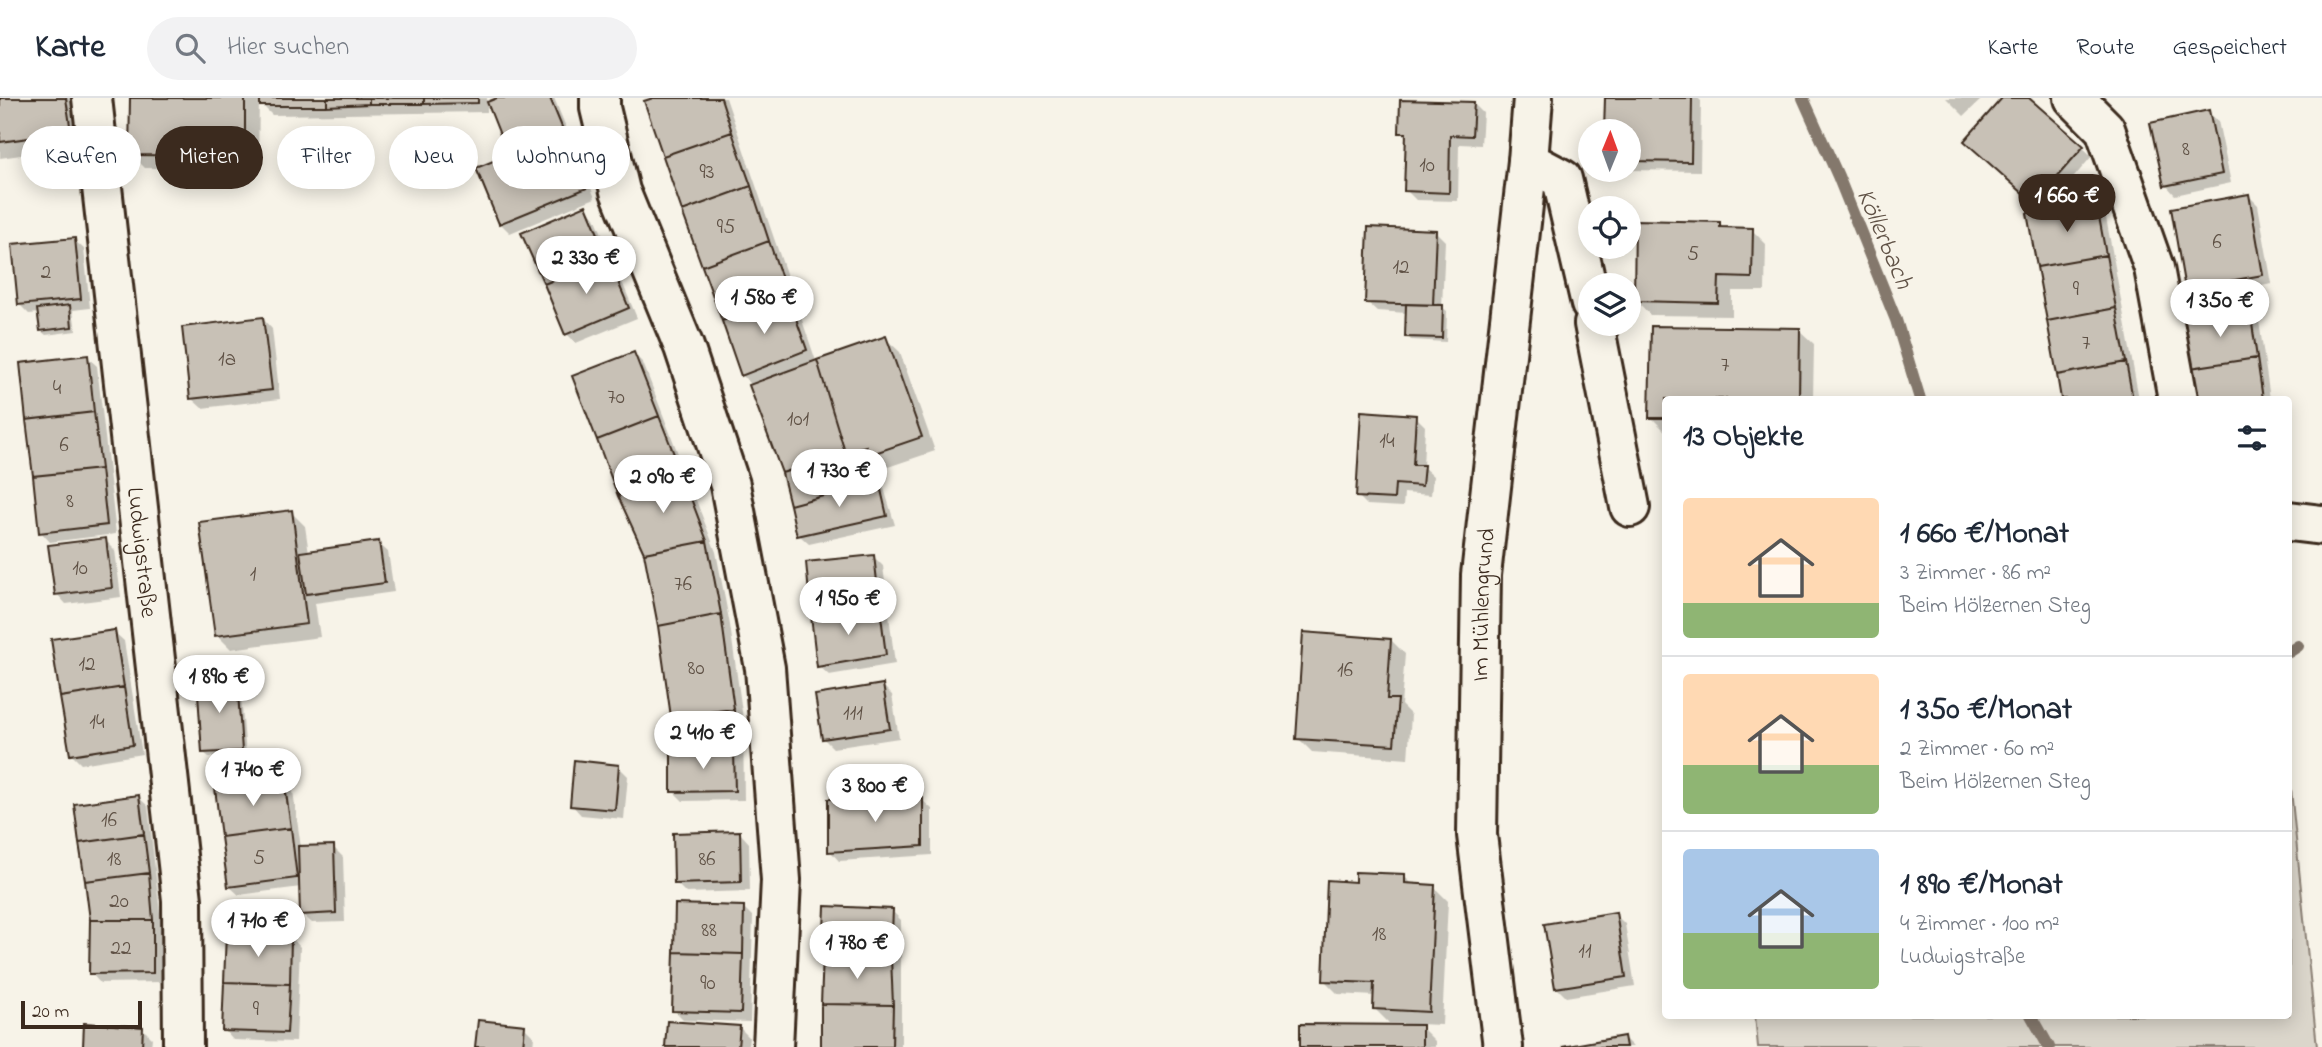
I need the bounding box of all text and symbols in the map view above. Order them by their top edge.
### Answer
search box [147,17,637,80]
text: Karte [35,24,105,72]
icon: search [171,29,209,67]
text: Hier suchen [227,29,349,67]
text: Karte [1987,31,2038,66]
text: Route [2076,31,2135,66]
text: Gespeichert [2173,31,2287,66]
north arrow [1578,119,1642,182]
map controls [1578,119,1641,336]
chip: Kaufen [21,126,141,189]
chip: Mieten [155,126,263,189]
chip: Filter [277,126,375,189]
chip: Neu [389,126,478,189]
chip: Wohnung [492,126,630,189]
house number: 8 [2182,135,2190,165]
house number: 10 [1419,151,1435,181]
house number: 93 [700,158,715,188]
pin: 1 660 € [2002,174,2132,234]
text: 1 660 € [2034,180,2100,213]
water label: Köllerbach [1845,183,1922,296]
button: locate [1578,196,1641,259]
house number: 95 [717,213,735,243]
house number: 6 [2212,228,2222,258]
pin: 2 330 € [521,236,651,296]
house number: 5 [1687,240,1699,270]
text: 2 330 € [552,242,620,275]
house number: 12 [1392,253,1410,283]
house number: 2 [41,258,51,288]
button: layers [1578,273,1641,336]
house number: 9 [2073,275,2080,305]
pin: 1 580 € [699,276,829,336]
pin: 1 350 € [2155,280,2285,339]
text: 1 580 € [731,282,797,315]
text: 1 350 € [2186,285,2254,318]
house number: 7 [2082,329,2091,359]
house number: 1a [218,345,236,375]
house number: 7 [1721,351,1730,381]
house number: 4 [53,374,62,404]
house number: 70 [607,383,625,413]
house number: 101 [787,405,810,435]
text: 13 Objekte [1683,416,1803,460]
icon: filters [2233,419,2271,457]
house number: 14 [1379,427,1395,457]
house number: 6 [59,431,69,461]
pin: 1 730 € [774,450,904,509]
text: 1 730 € [807,455,871,488]
pin: 2 090 € [598,456,728,515]
text: 2 090 € [630,461,696,494]
street label: Ludwigstraße [116,485,165,620]
house number: 8 [66,487,74,517]
text: 1 660 €/Monat [1900,513,2069,557]
street label: Im Mühlengrund [1464,526,1506,682]
icon: home [1739,526,1823,610]
house number: 10 [72,554,88,584]
text: 3 Zimmer · 86 m² [1900,557,2051,590]
house number: 1 [250,560,257,590]
house number: 76 [674,570,692,600]
pin: 1 950 € [783,578,913,637]
text: 1 950 € [816,583,880,616]
text: Beim Hölzernen Steg [1900,590,2091,623]
house number: 12 [78,650,96,680]
house number: 80 [688,654,704,684]
pin: 1 890 € [154,656,284,715]
house number: 16 [1337,656,1353,686]
text: 1 890 € [189,661,249,694]
text: 1 350 €/Monat [1900,689,2072,733]
house number: 111 [843,699,863,729]
icon: home [1739,702,1823,786]
house number: 14 [89,708,105,738]
pin: 2 410 € [638,712,768,771]
text: 2 410 € [670,717,736,750]
text: 2 Zimmer · 60 m² [1900,733,2054,766]
pin: 1 740 € [188,748,318,808]
text: 1 740 € [221,754,285,787]
pin: 3 800 € [810,764,940,824]
text: Beim Hölzernen Steg [1900,766,2091,799]
text: 3 800 € [842,770,908,803]
house number: 16 [101,806,117,836]
house number: 5 [253,844,265,874]
house number: 18 [107,845,121,875]
house number: 86 [698,845,716,875]
text: 1 890 €/Monat [1900,864,2063,908]
icon: home [1739,877,1823,961]
house number: 20 [109,887,129,917]
pin: 1 710 € [193,900,323,959]
text: 1 710 € [227,905,289,938]
text: 4 Zimmer · 100 m² [1900,908,2060,941]
house number: 88 [701,916,717,946]
house number: 18 [1372,920,1386,950]
pin: 1 780 € [792,922,922,981]
text: 1 780 € [826,927,888,960]
house number: 22 [111,934,131,964]
house number: 11 [1578,937,1592,967]
text: Ludwigstraße [1900,941,2025,974]
house number: 90 [700,969,716,999]
house number: 9 [253,995,260,1025]
scale bar [21,998,142,1030]
text: 20 m [32,999,69,1026]

